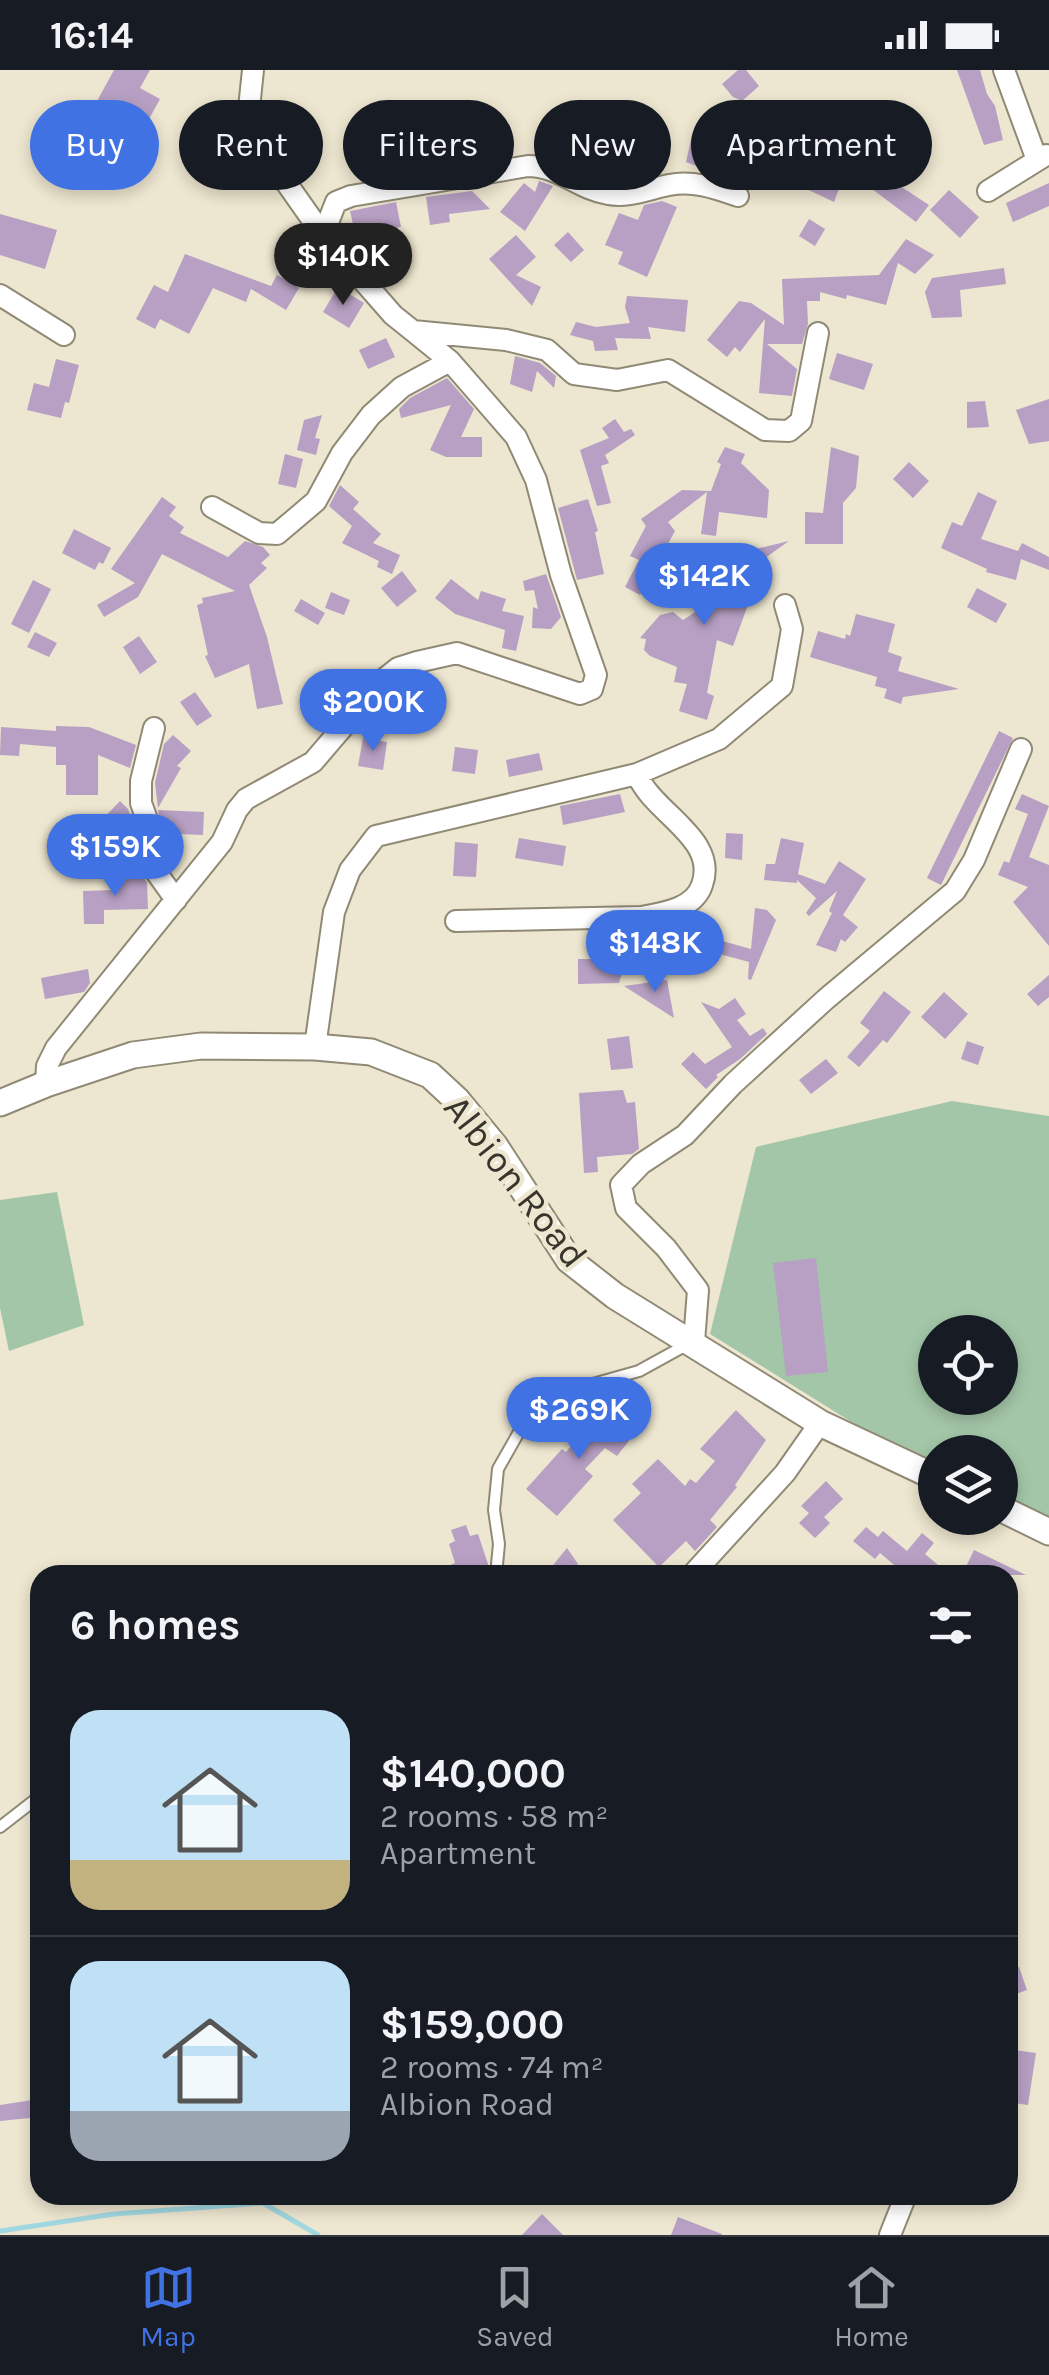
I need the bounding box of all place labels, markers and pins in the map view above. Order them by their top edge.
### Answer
pin: $140K [273,223,413,308]
pin: $142K [634,543,774,628]
pin: $200K [303,669,443,754]
pin: $159K [45,814,185,899]
pin: $148K [585,910,725,995]
pin: $269K [509,1377,649,1462]

